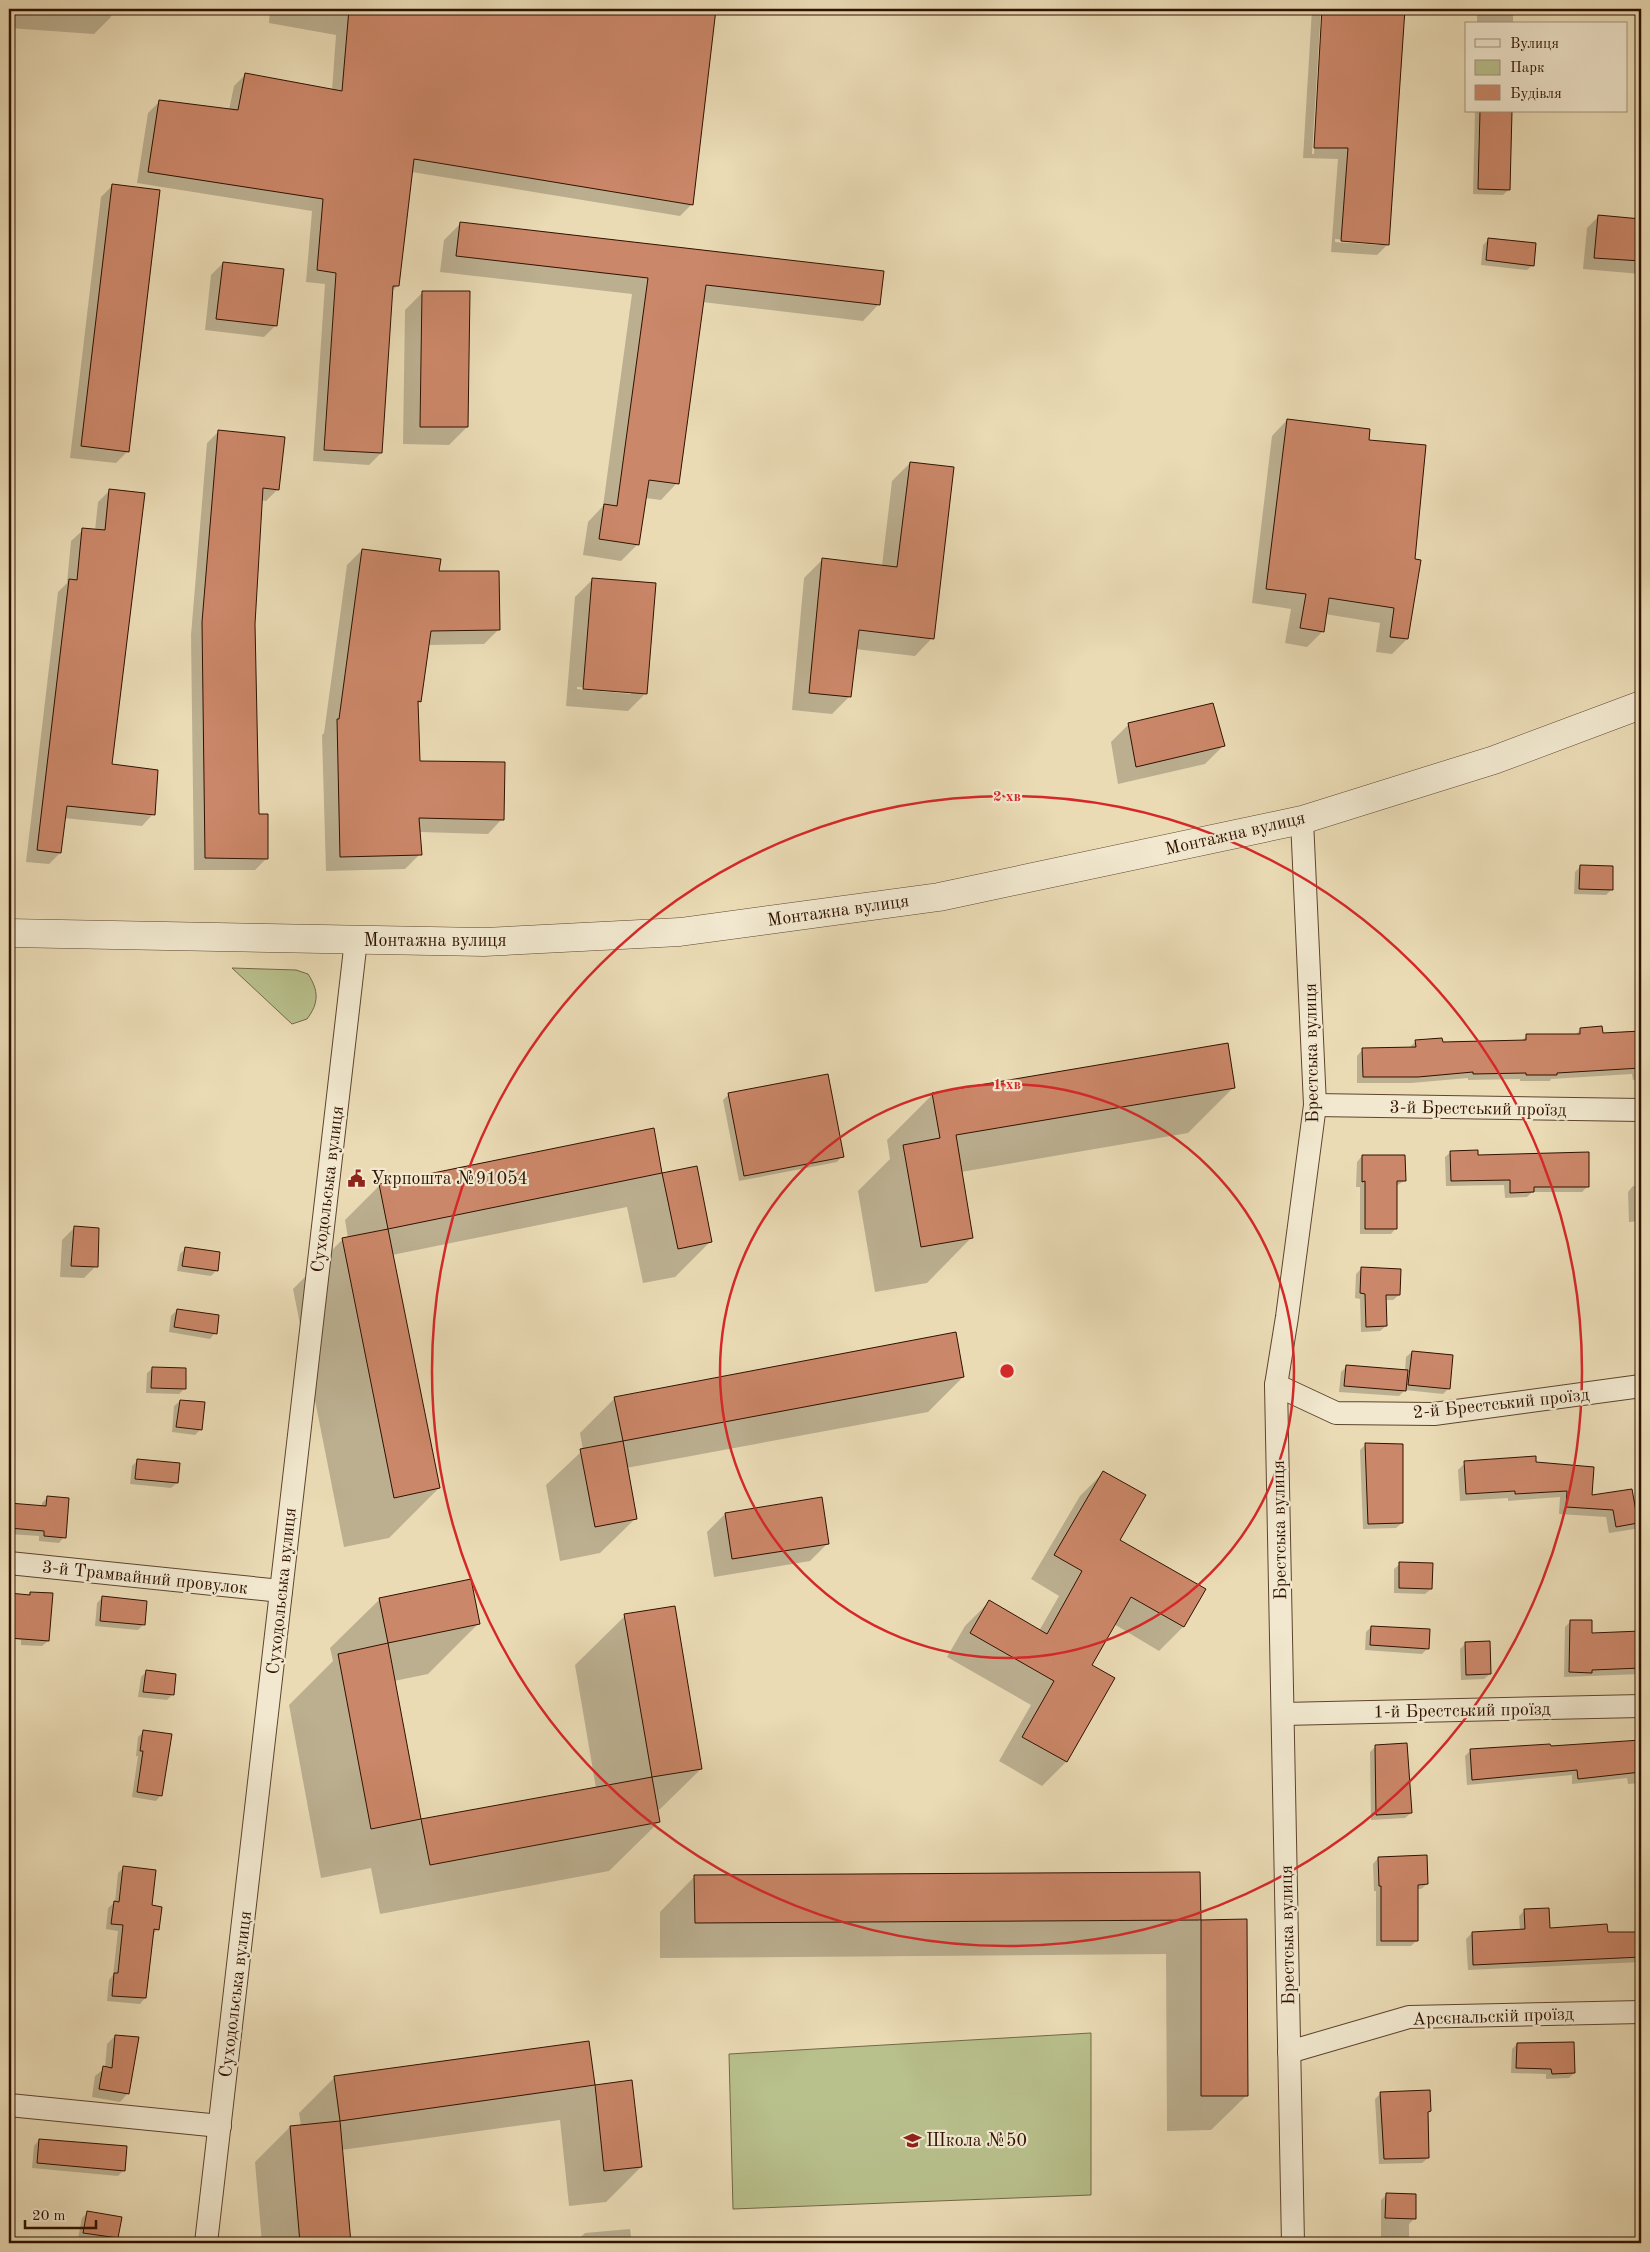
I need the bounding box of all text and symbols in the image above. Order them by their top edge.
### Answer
legend [1465,22,1628,112]
text: Вулиця [1510,37,1559,52]
text: Парк [1510,61,1545,76]
text: Будівля [1510,87,1562,102]
text: 2 хв [993,790,1021,805]
street label: Монтажна вулиця [1163,809,1307,859]
street label: Монтажна вулиця [766,892,910,930]
street label: Монтажна вулиця [363,932,507,950]
street label: Брестська вулиця [1302,983,1322,1123]
text: 1 хв [993,1078,1021,1093]
street label: 3-й Брестський проїзд [1389,1098,1567,1120]
street label: Суходольська вулиця [309,1105,347,1273]
public building icon: Укрпошта №91054 [347,1168,367,1188]
place label: Укрпошта №91054 [371,1170,528,1188]
centre of rings [998,1362,1016,1380]
street label: 2-й Брестський проїзд [1412,1386,1590,1422]
street label: Брестська вулиця [1270,1460,1290,1600]
street label: Суходольська вулиця [264,1507,300,1675]
street label: 3-й Трамвайний провулок [41,1558,249,1598]
street label: 1-й Брестський проїзд [1373,1700,1551,1722]
street label: Брестська вулиця [1278,1865,1298,2005]
street label: Суходольська вулиця [217,1910,255,2078]
street label: Арсєнальскій проїзд [1412,2005,1574,2029]
school or university icon: Школа №50 [902,2130,922,2150]
place label: Школа №50 [926,2132,1027,2150]
scale bar [25,2197,96,2229]
text: 20 m [32,2209,66,2224]

